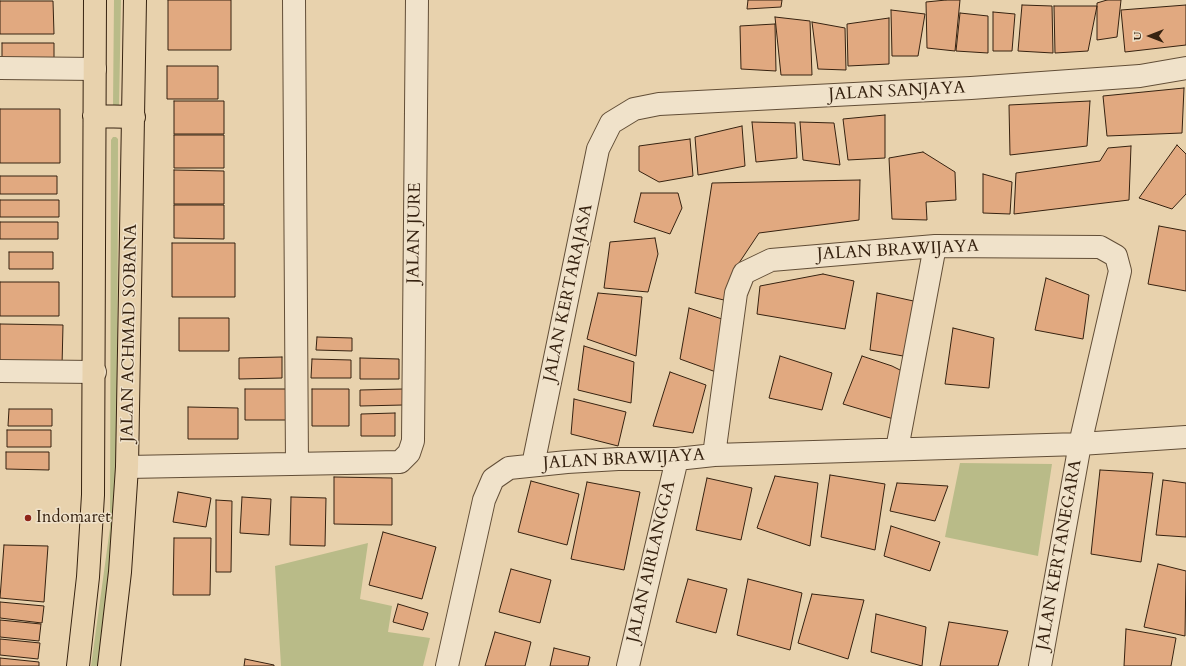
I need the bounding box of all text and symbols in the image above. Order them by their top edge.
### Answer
north arrow [1130,16,1170,56]
text: U [1130,32,1145,41]
street label: JALAN SANJAYA [828,78,966,106]
street label: JALAN JURE [404,182,426,284]
street label: JALAN KERTARAJASA [540,202,598,384]
street label: JALAN ACHMAD SOBANA [118,224,142,442]
street label: JALAN BRAWIJAYA [817,237,979,265]
street label: JALAN BRAWIJAYA [543,446,705,474]
street label: JALAN KERTANEGARA [1033,458,1087,652]
street label: JALAN AIRLANGGA [624,479,680,645]
place label: Indomaret [36,508,111,528]
marker: Indomaret [23,513,33,523]

